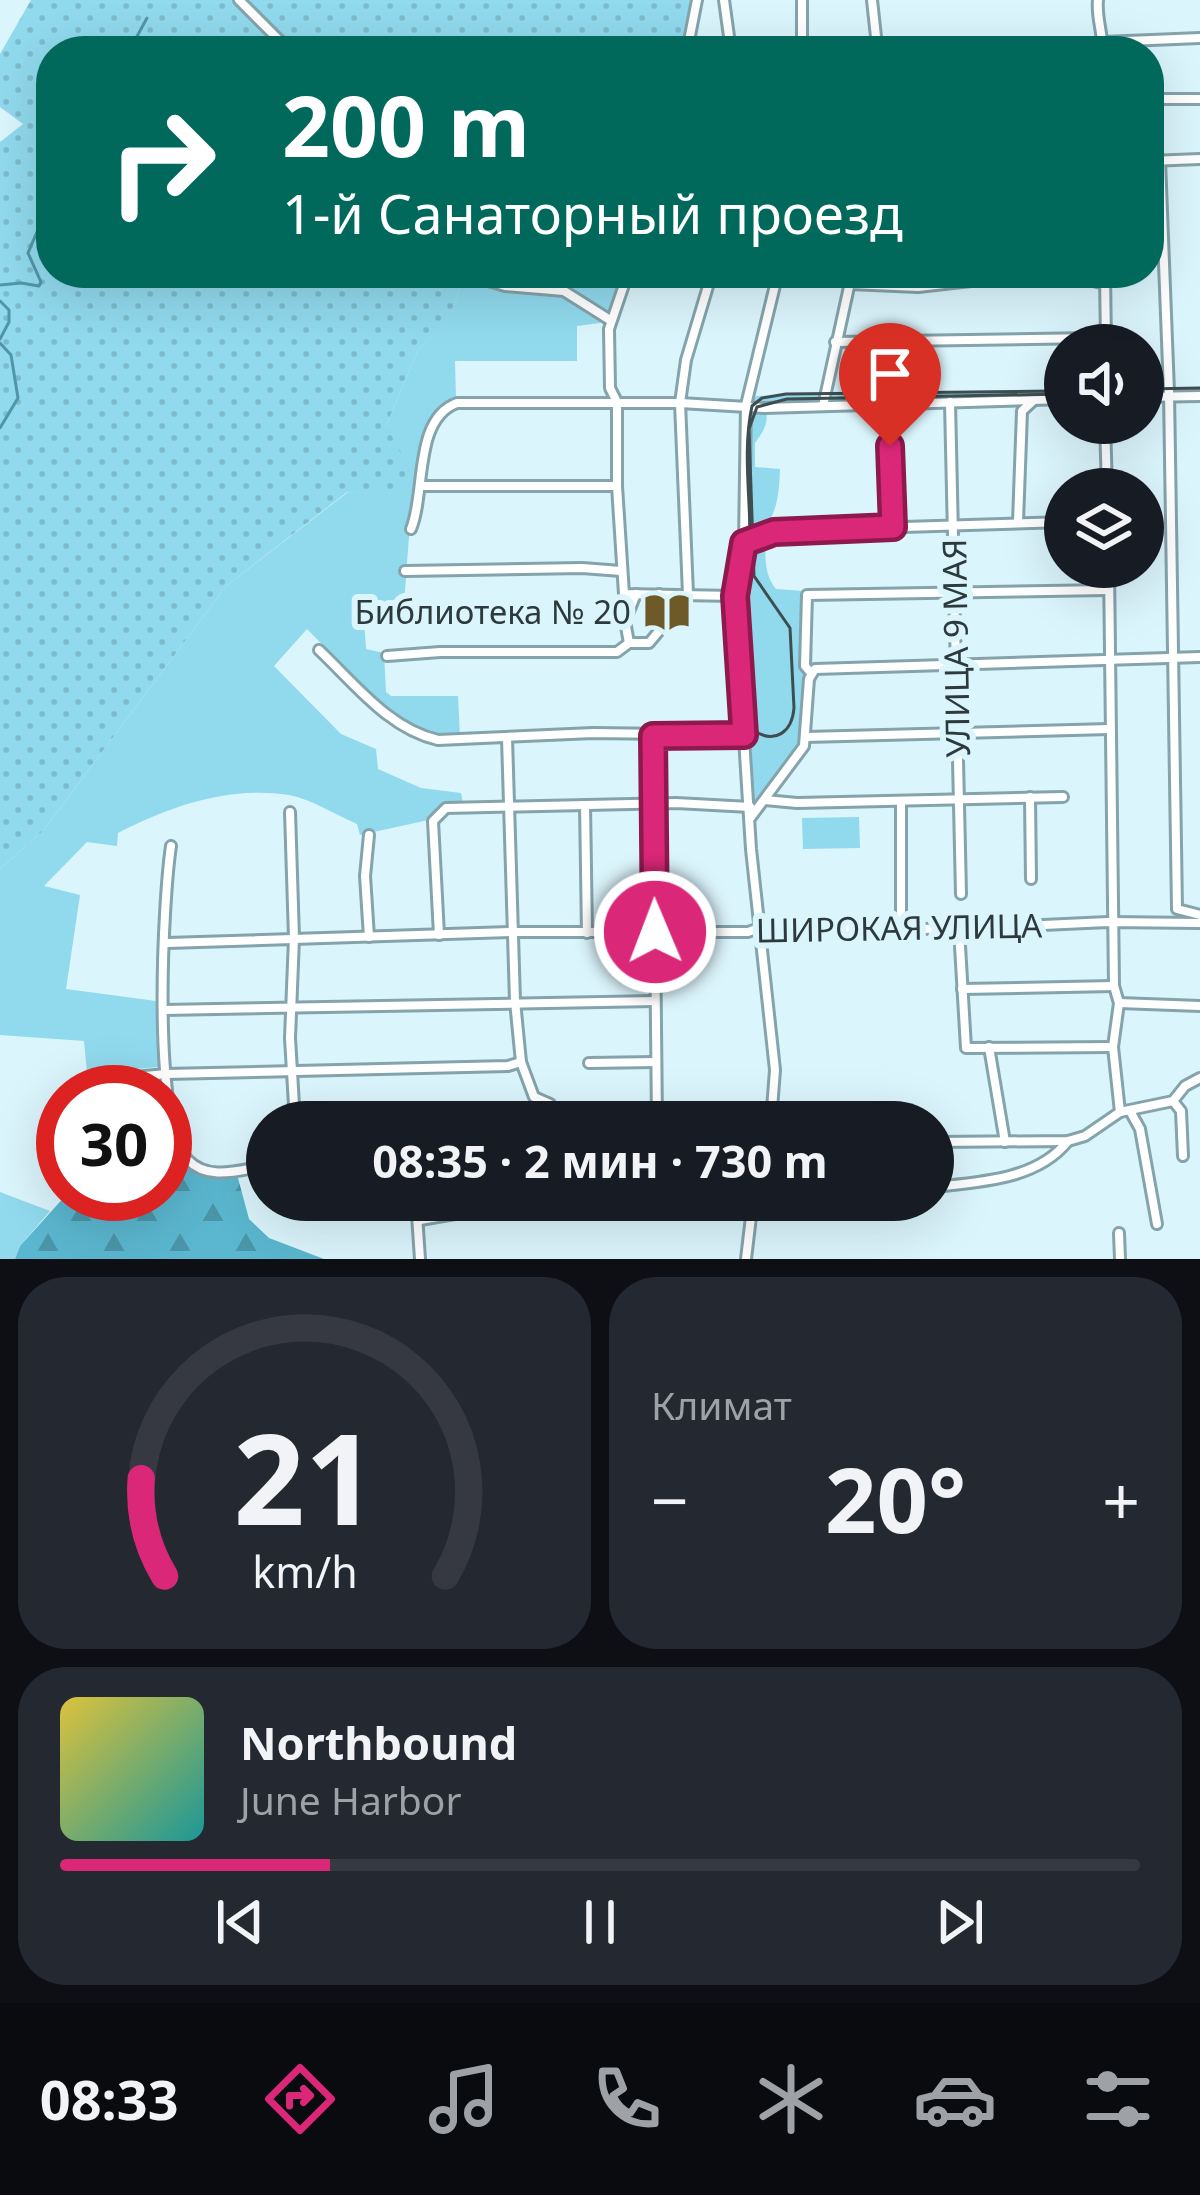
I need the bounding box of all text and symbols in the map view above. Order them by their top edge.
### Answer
text: 200 m [282,67,530,182]
icon: right [84,84,240,240]
text: 1-й Санаторный проезд [282,176,903,250]
pin [839,323,941,446]
map controls [1044,324,1164,588]
button: sound [1044,324,1164,444]
icon: arrive [857,341,923,407]
button: layers [1044,468,1164,588]
street label: УЛИЦА 9 МАЯ [931,538,980,758]
library icon: Библиотека № 20 [642,587,692,637]
place label: Библиотека № 20 [354,589,631,634]
position arrow [592,869,718,995]
street label: ШИРОКАЯ УЛИЦА [755,902,1043,952]
speed limit sign: 30 [36,1065,192,1221]
text: 08:35 · 2 мин · 730 m [372,1130,828,1191]
text: Климат [651,1378,792,1431]
text: 21 [233,1392,376,1562]
text: 20° [825,1437,966,1559]
text: − [651,1454,689,1544]
text: + [1102,1454,1140,1544]
text: km/h [252,1542,357,1601]
text: Northbound [240,1712,517,1773]
text: June Harbor [240,1773,462,1826]
icon: previous [207,1889,273,1955]
icon: pause [567,1889,633,1955]
icon: next [927,1889,993,1955]
icon: directions [258,2057,342,2141]
icon: music [422,2057,506,2141]
icon: phone [585,2057,669,2141]
icon: climate [749,2057,833,2141]
icon: car [913,2057,997,2141]
icon: filters [1076,2057,1160,2141]
text: 08:33 [40,2062,179,2136]

